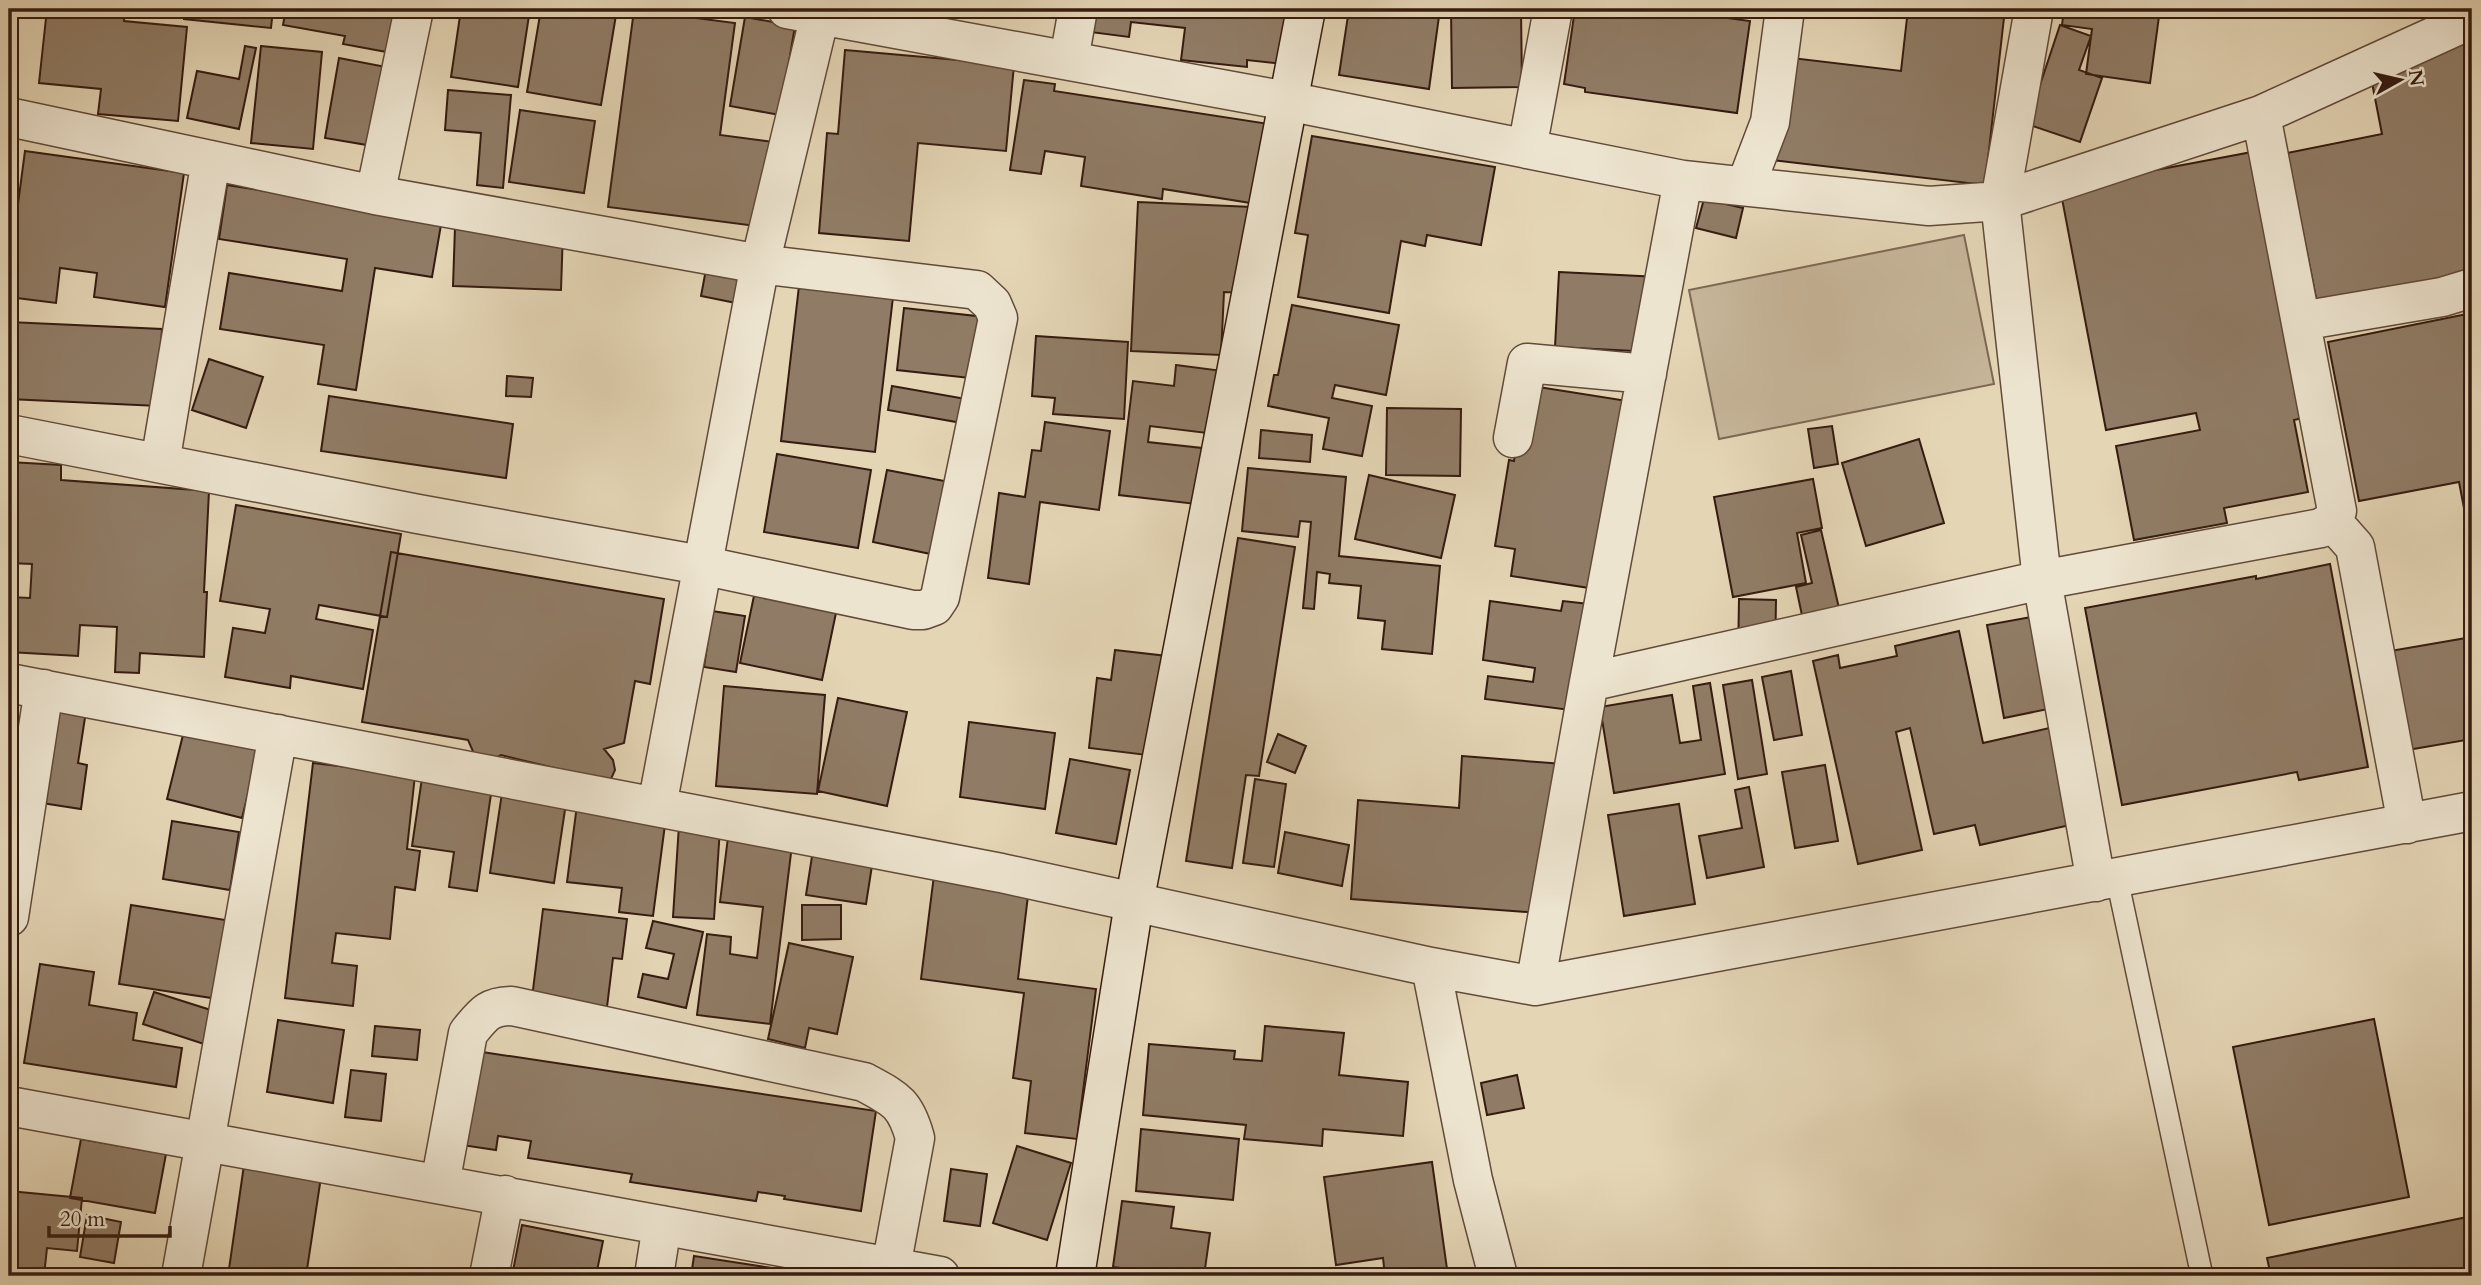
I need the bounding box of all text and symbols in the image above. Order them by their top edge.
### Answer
north arrow [2366,46,2436,116]
text: N [2402,68,2430,88]
scale bar [49,1194,170,1238]
text: 20 m [60,1205,105,1234]

